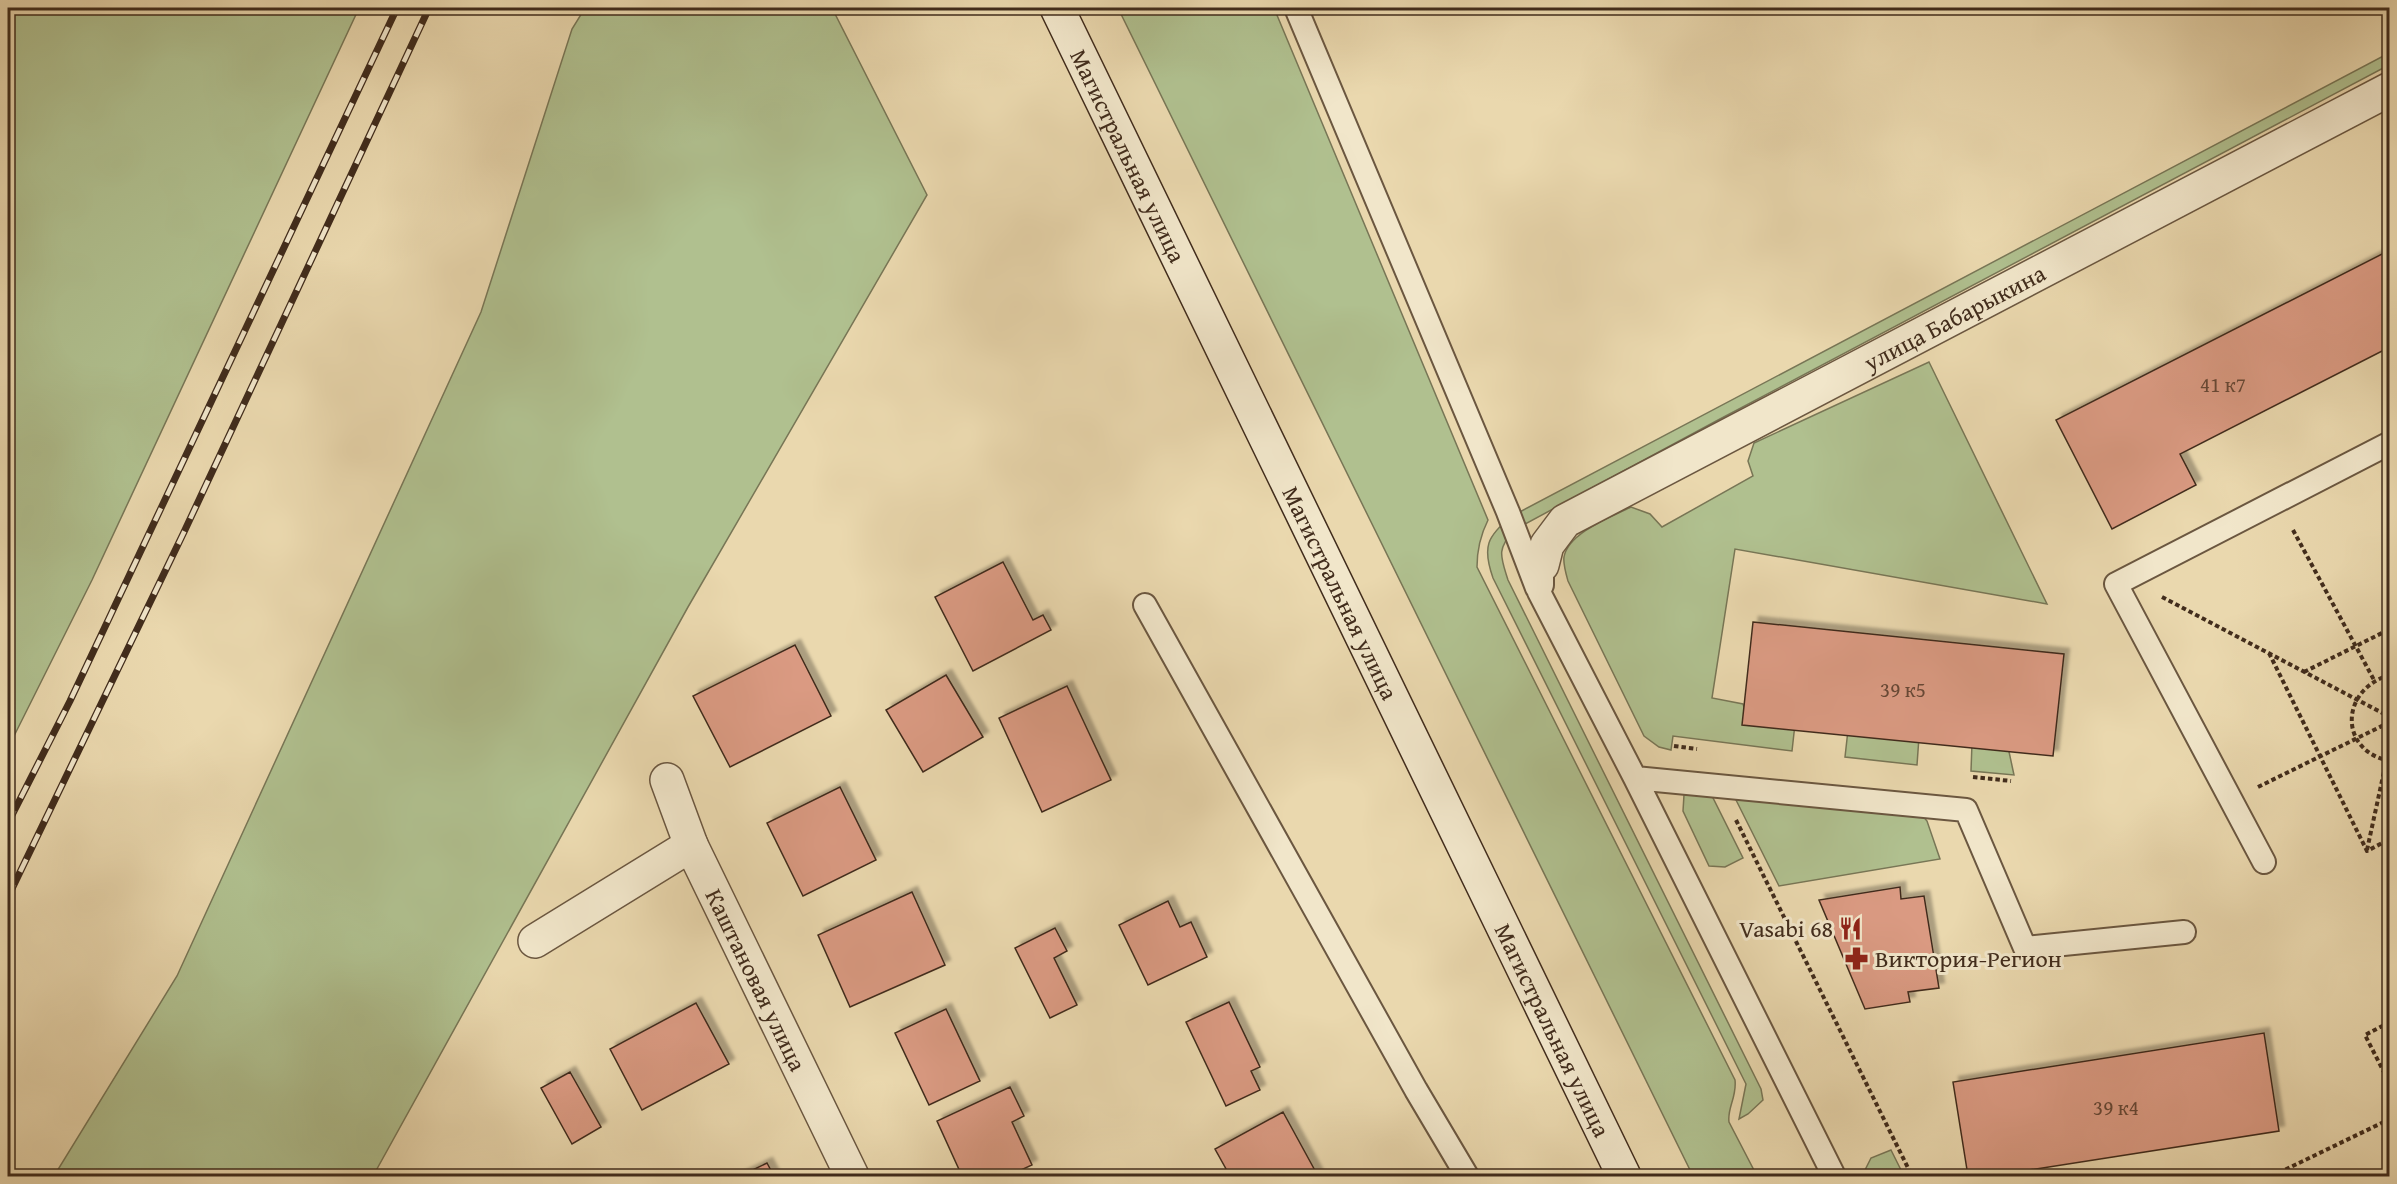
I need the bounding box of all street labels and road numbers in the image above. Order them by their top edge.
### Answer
street label: Магистральная улица [1062,43,1196,269]
street label: улица Бабарыкина [1856,255,2052,380]
street label: Магистральная улица [1274,480,1408,706]
street label: Каштановая улица [697,882,816,1077]
street label: Магистральная улица [1486,917,1620,1143]

